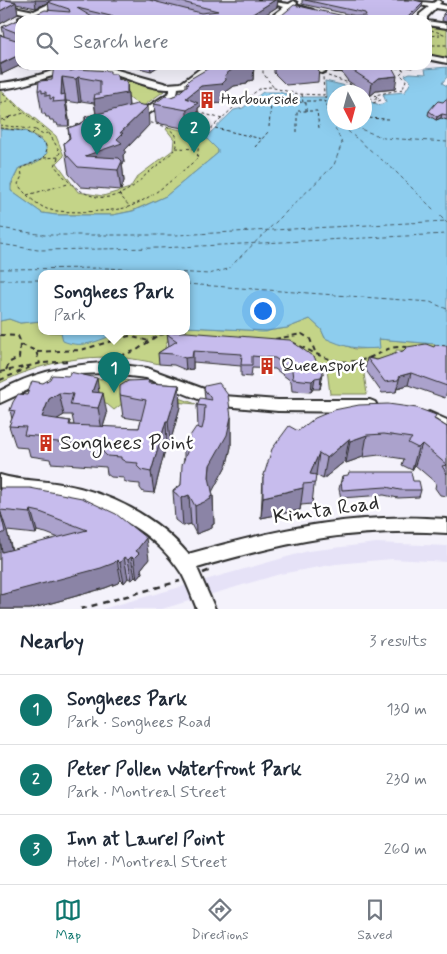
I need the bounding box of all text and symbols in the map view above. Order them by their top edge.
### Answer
search box [15,15,432,70]
icon: search [33,29,61,57]
text: Search here [73,30,169,55]
north arrow [327,85,372,130]
building icon: Harbourside [197,90,217,110]
place label: Harbourside [221,90,299,110]
pin: 2 [178,112,210,153]
pin: 3 [81,114,113,155]
popup [38,270,190,335]
text: Songhees Park [54,280,174,305]
your location [250,298,276,324]
text: Park [54,305,86,326]
pin: 1 [98,352,130,393]
place label: Queensport [281,354,366,378]
building icon: Queensport [257,356,277,376]
place label: Songhees Point [60,429,194,458]
building icon: Songhees Point [36,433,56,453]
street label: Kimta Road [271,489,381,531]
text: Nearby [20,628,84,656]
text: 3 results [369,631,427,652]
text: Songhees Park [67,687,187,712]
text: 1 [32,699,40,720]
text: 130 m [386,699,427,720]
text: Park · Songhees Road [67,712,211,733]
text: Peter Pollen Waterfront Park [67,757,302,782]
text: 2 [32,769,40,790]
text: 230 m [386,769,427,790]
text: Park · Montreal Street [67,782,227,803]
text: Inn at Laurel Point [67,827,225,852]
text: 3 [32,839,40,860]
text: 260 m [384,839,427,860]
text: Hotel · Montreal Street [67,852,228,873]
tab: Map [54,896,82,944]
tab: Directions [191,896,249,944]
tab: Saved [357,896,393,944]

